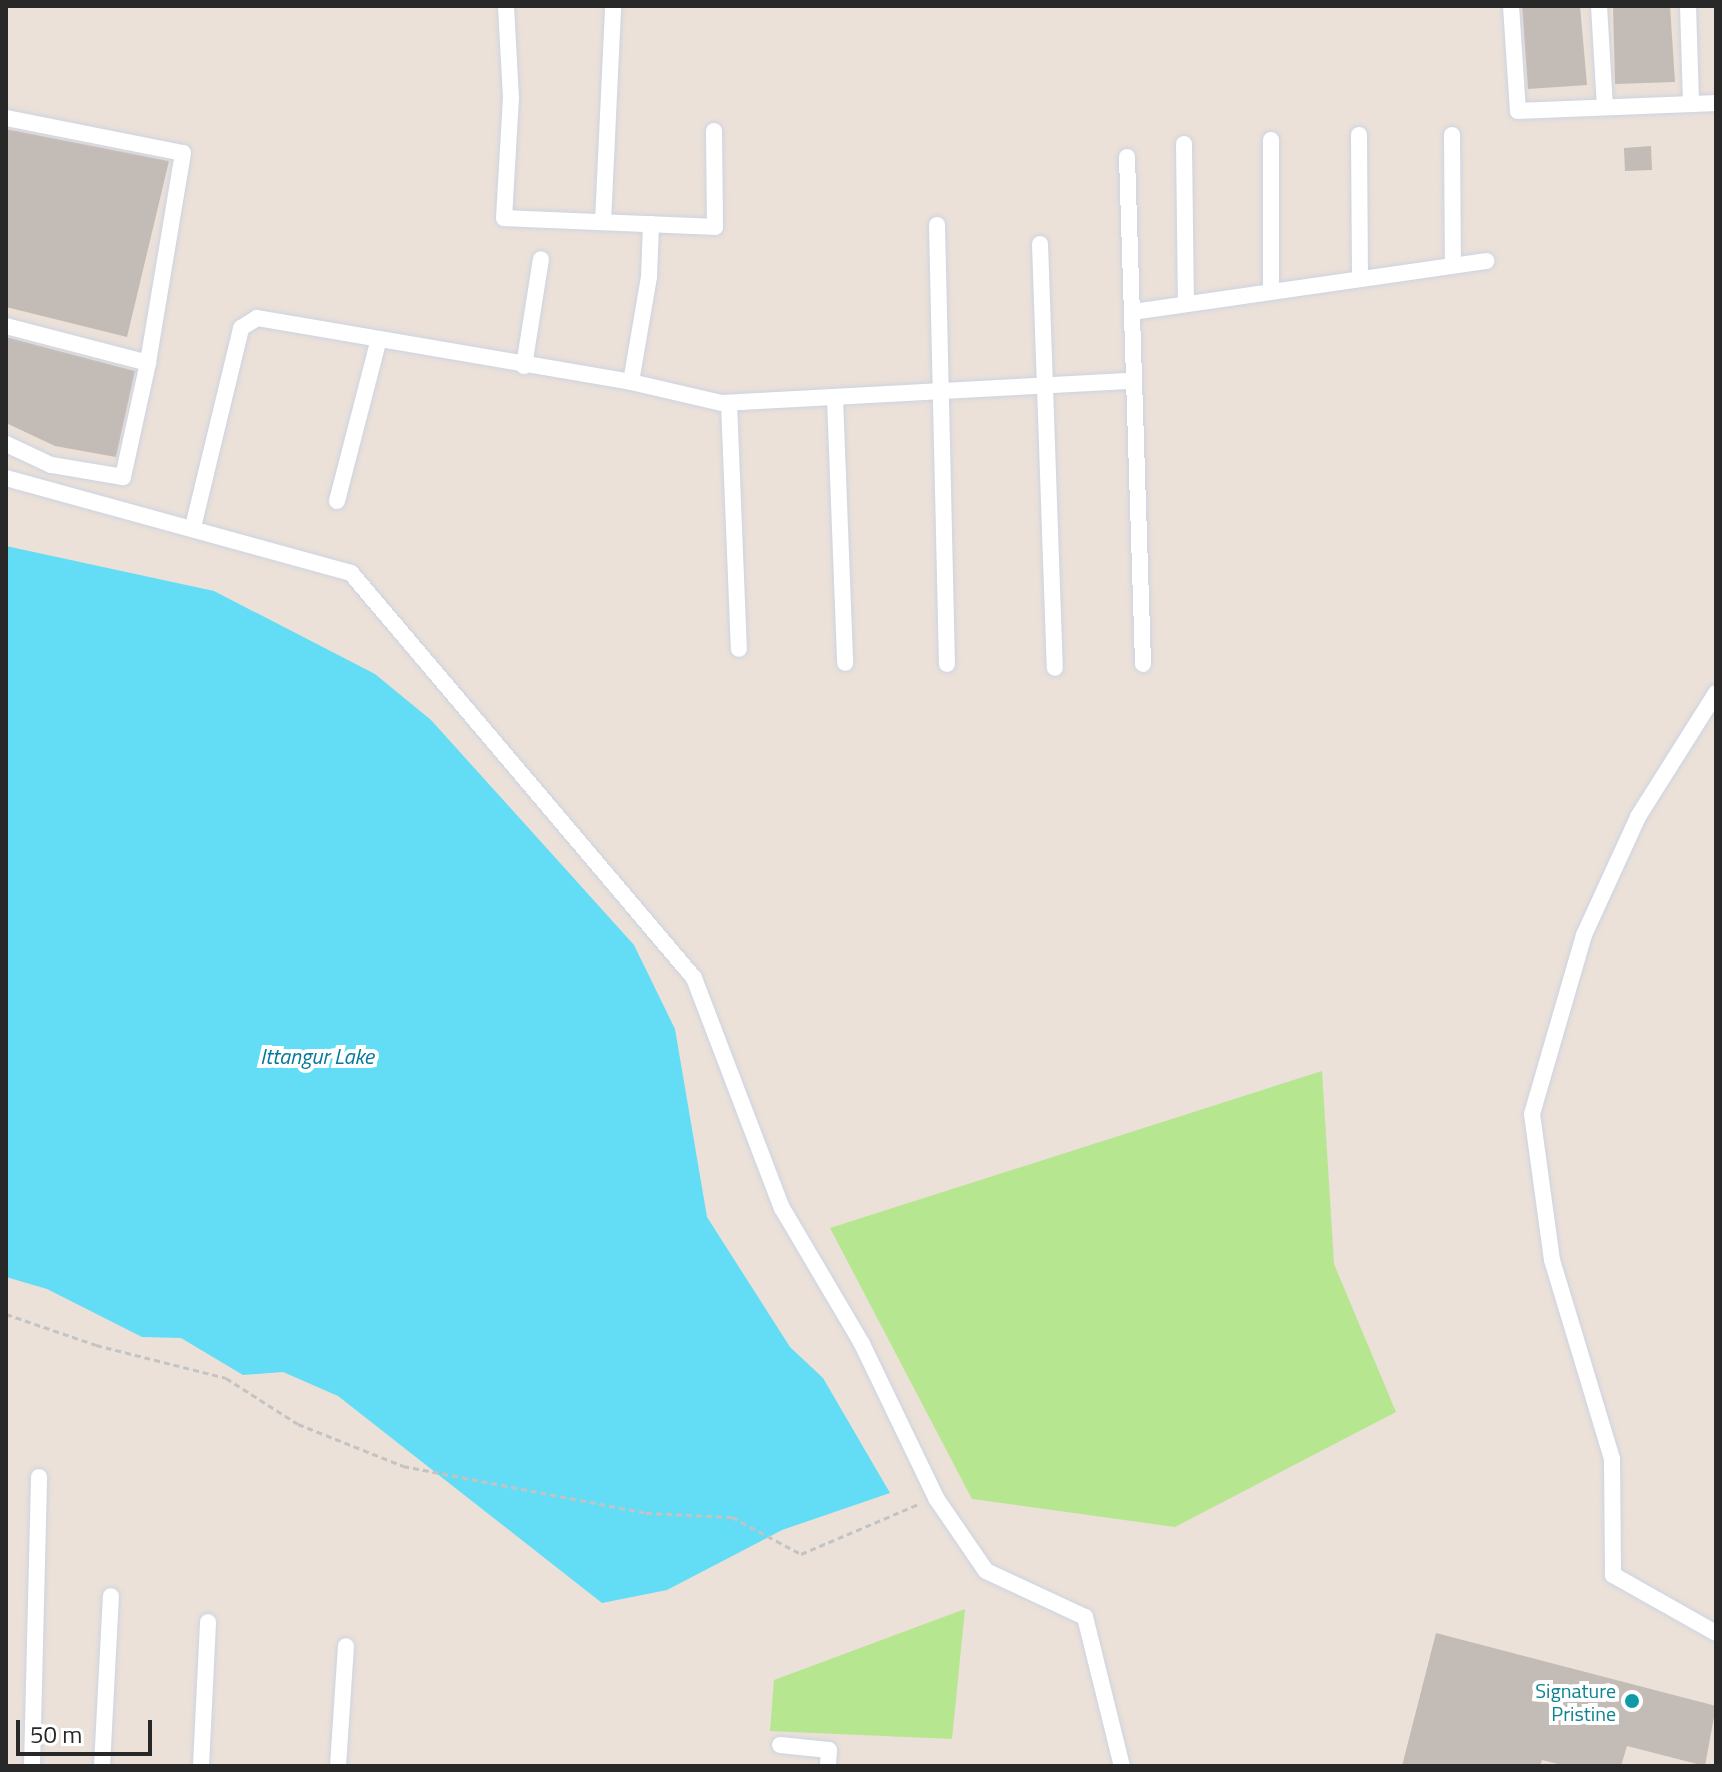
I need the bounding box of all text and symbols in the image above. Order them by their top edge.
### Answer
water label: Ittangur Lake [260,1044,374,1070]
place label: Signature Pristine [1535,1678,1616,1725]
marker: Signature Pristine [1623,1692,1641,1710]
scale bar [20,1704,156,1754]
text: 50 m [30,1716,82,1752]

